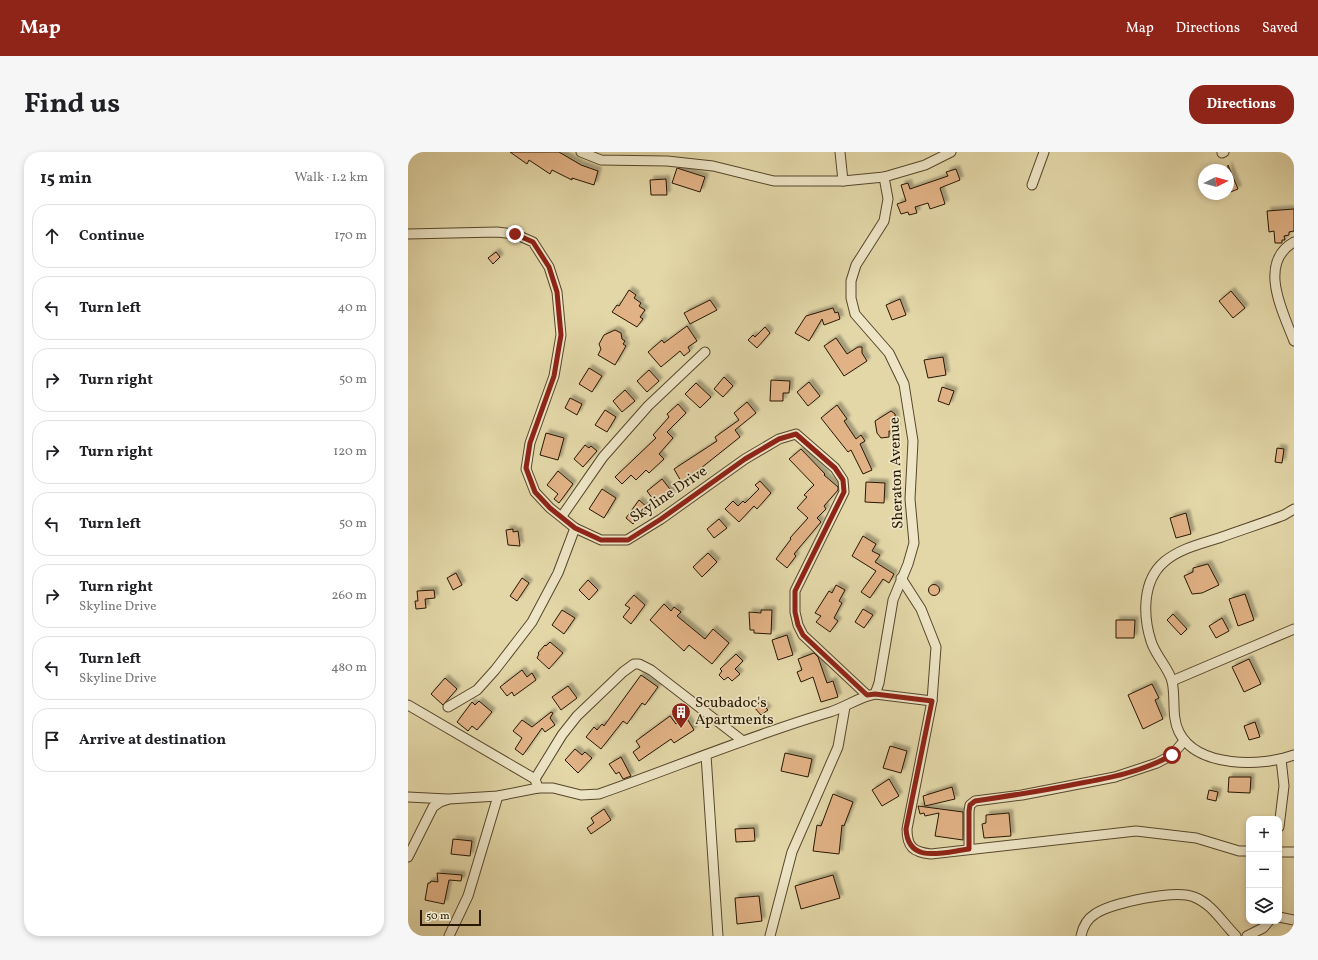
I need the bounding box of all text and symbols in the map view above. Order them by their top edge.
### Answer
text: Map [20,15,61,41]
text: Map [1126,19,1154,38]
text: Directions [1176,19,1240,38]
text: Saved [1262,19,1298,38]
text: Find us [24,85,120,124]
button: Directions [1189,85,1294,124]
north arrow [1198,164,1234,200]
text: 15 min [40,167,92,190]
text: Walk · 1.2 km [294,169,368,187]
icon: ahead [41,225,63,247]
route end [506,225,524,243]
text: Continue [79,226,144,247]
text: 170 m [334,227,367,245]
icon: left [41,297,63,319]
text: Turn left [79,298,141,319]
text: 40 m [338,299,367,317]
icon: right [41,369,63,391]
text: Turn right [79,370,153,391]
text: 50 m [339,371,367,389]
street label: Sheraton Avenue [885,417,909,529]
icon: right [41,441,63,463]
text: Turn right [79,442,153,463]
text: 120 m [333,443,367,461]
street label: Skyline Drive [626,461,712,529]
icon: left [41,513,63,535]
text: Turn left [79,514,141,535]
text: 50 m [339,515,367,533]
text: Turn right [79,577,153,598]
icon: right [41,585,63,607]
text: 260 m [332,587,367,605]
text: Skyline Drive [79,598,156,616]
text: Turn left [79,649,141,670]
icon: left [41,657,63,679]
text: 480 m [331,659,367,677]
text: Skyline Drive [79,670,156,688]
place label: Scubadoc's Apartments [695,693,774,731]
building icon: Scubadoc's Apartments [670,701,692,729]
icon: arrive [41,729,63,751]
text: Arrive at destination [79,730,226,751]
route start [1163,746,1181,764]
map controls [1246,816,1282,924]
button: + [1246,816,1282,852]
button: − [1246,852,1282,888]
button: layers [1246,888,1282,924]
scale bar [420,908,481,927]
text: 50 m [426,909,450,924]

